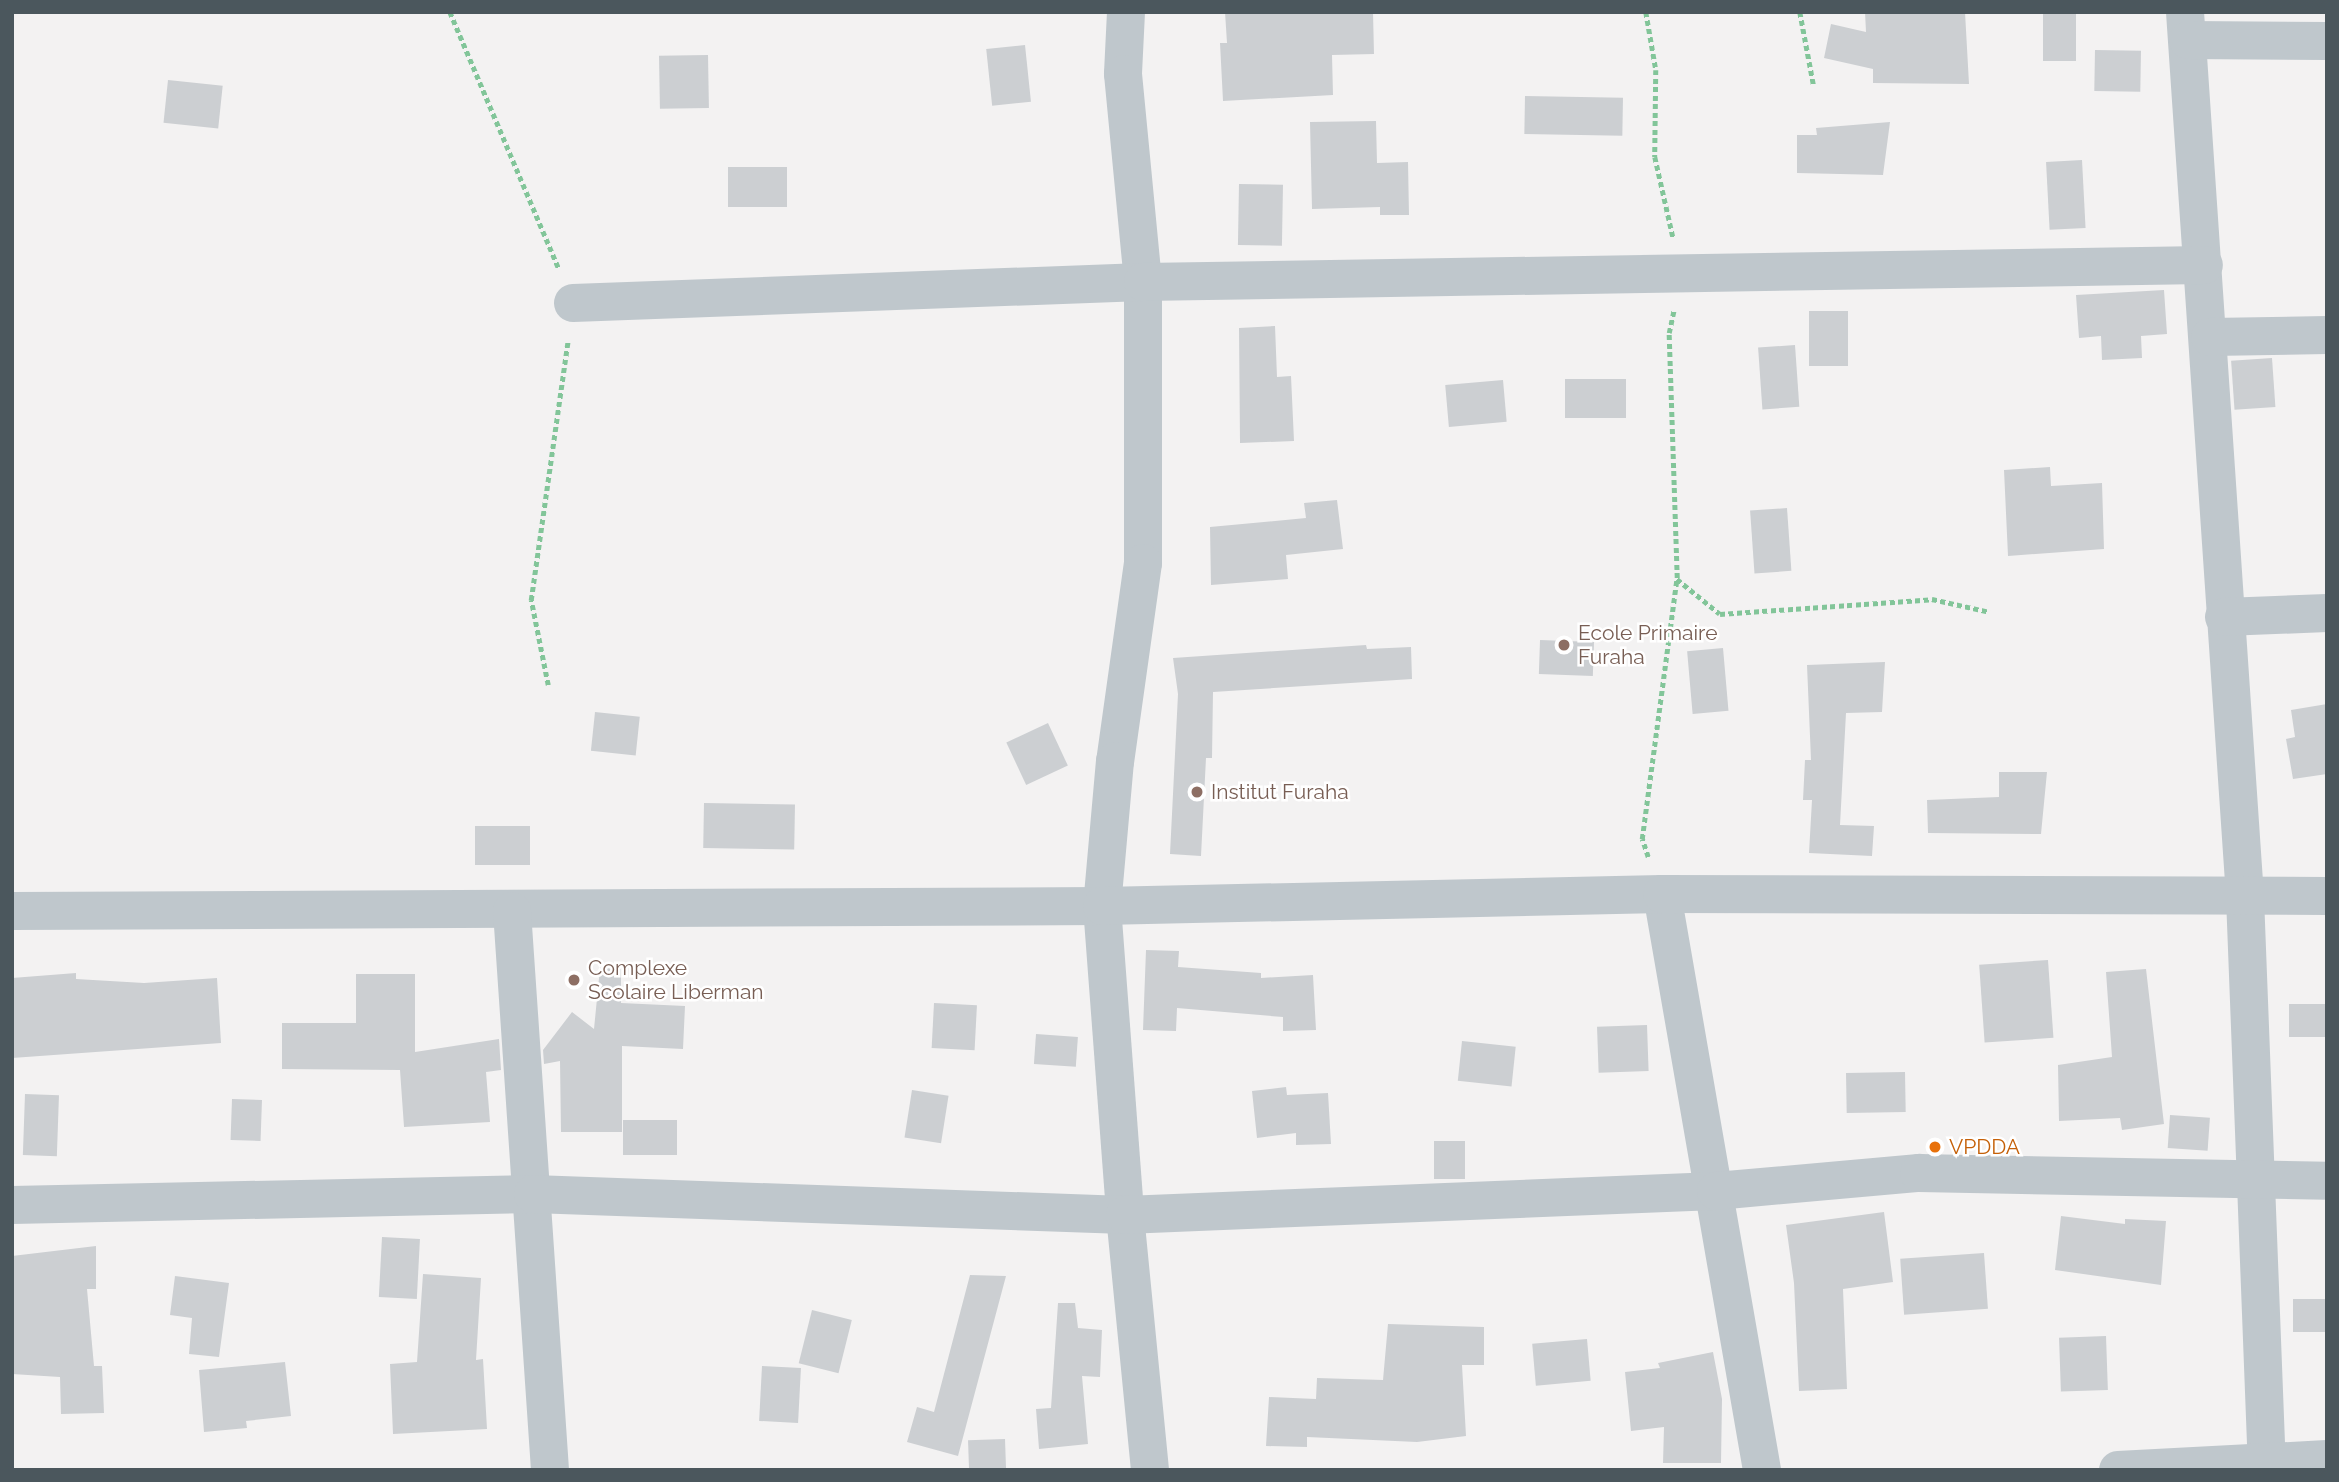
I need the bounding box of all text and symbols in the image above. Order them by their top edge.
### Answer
place label: Ecole Primaire Furaha [1578,620,1717,670]
marker: Ecole Primaire Furaha [1556,637,1572,653]
place label: Institut Furaha [1211,779,1349,805]
marker: Institut Furaha [1189,784,1205,800]
place label: Complexe Scolaire Liberman [588,955,764,1005]
marker: Complexe Scolaire Liberman [566,972,582,988]
place label: VPDDA [1949,1134,2020,1160]
marker: VPDDA [1927,1139,1943,1155]

